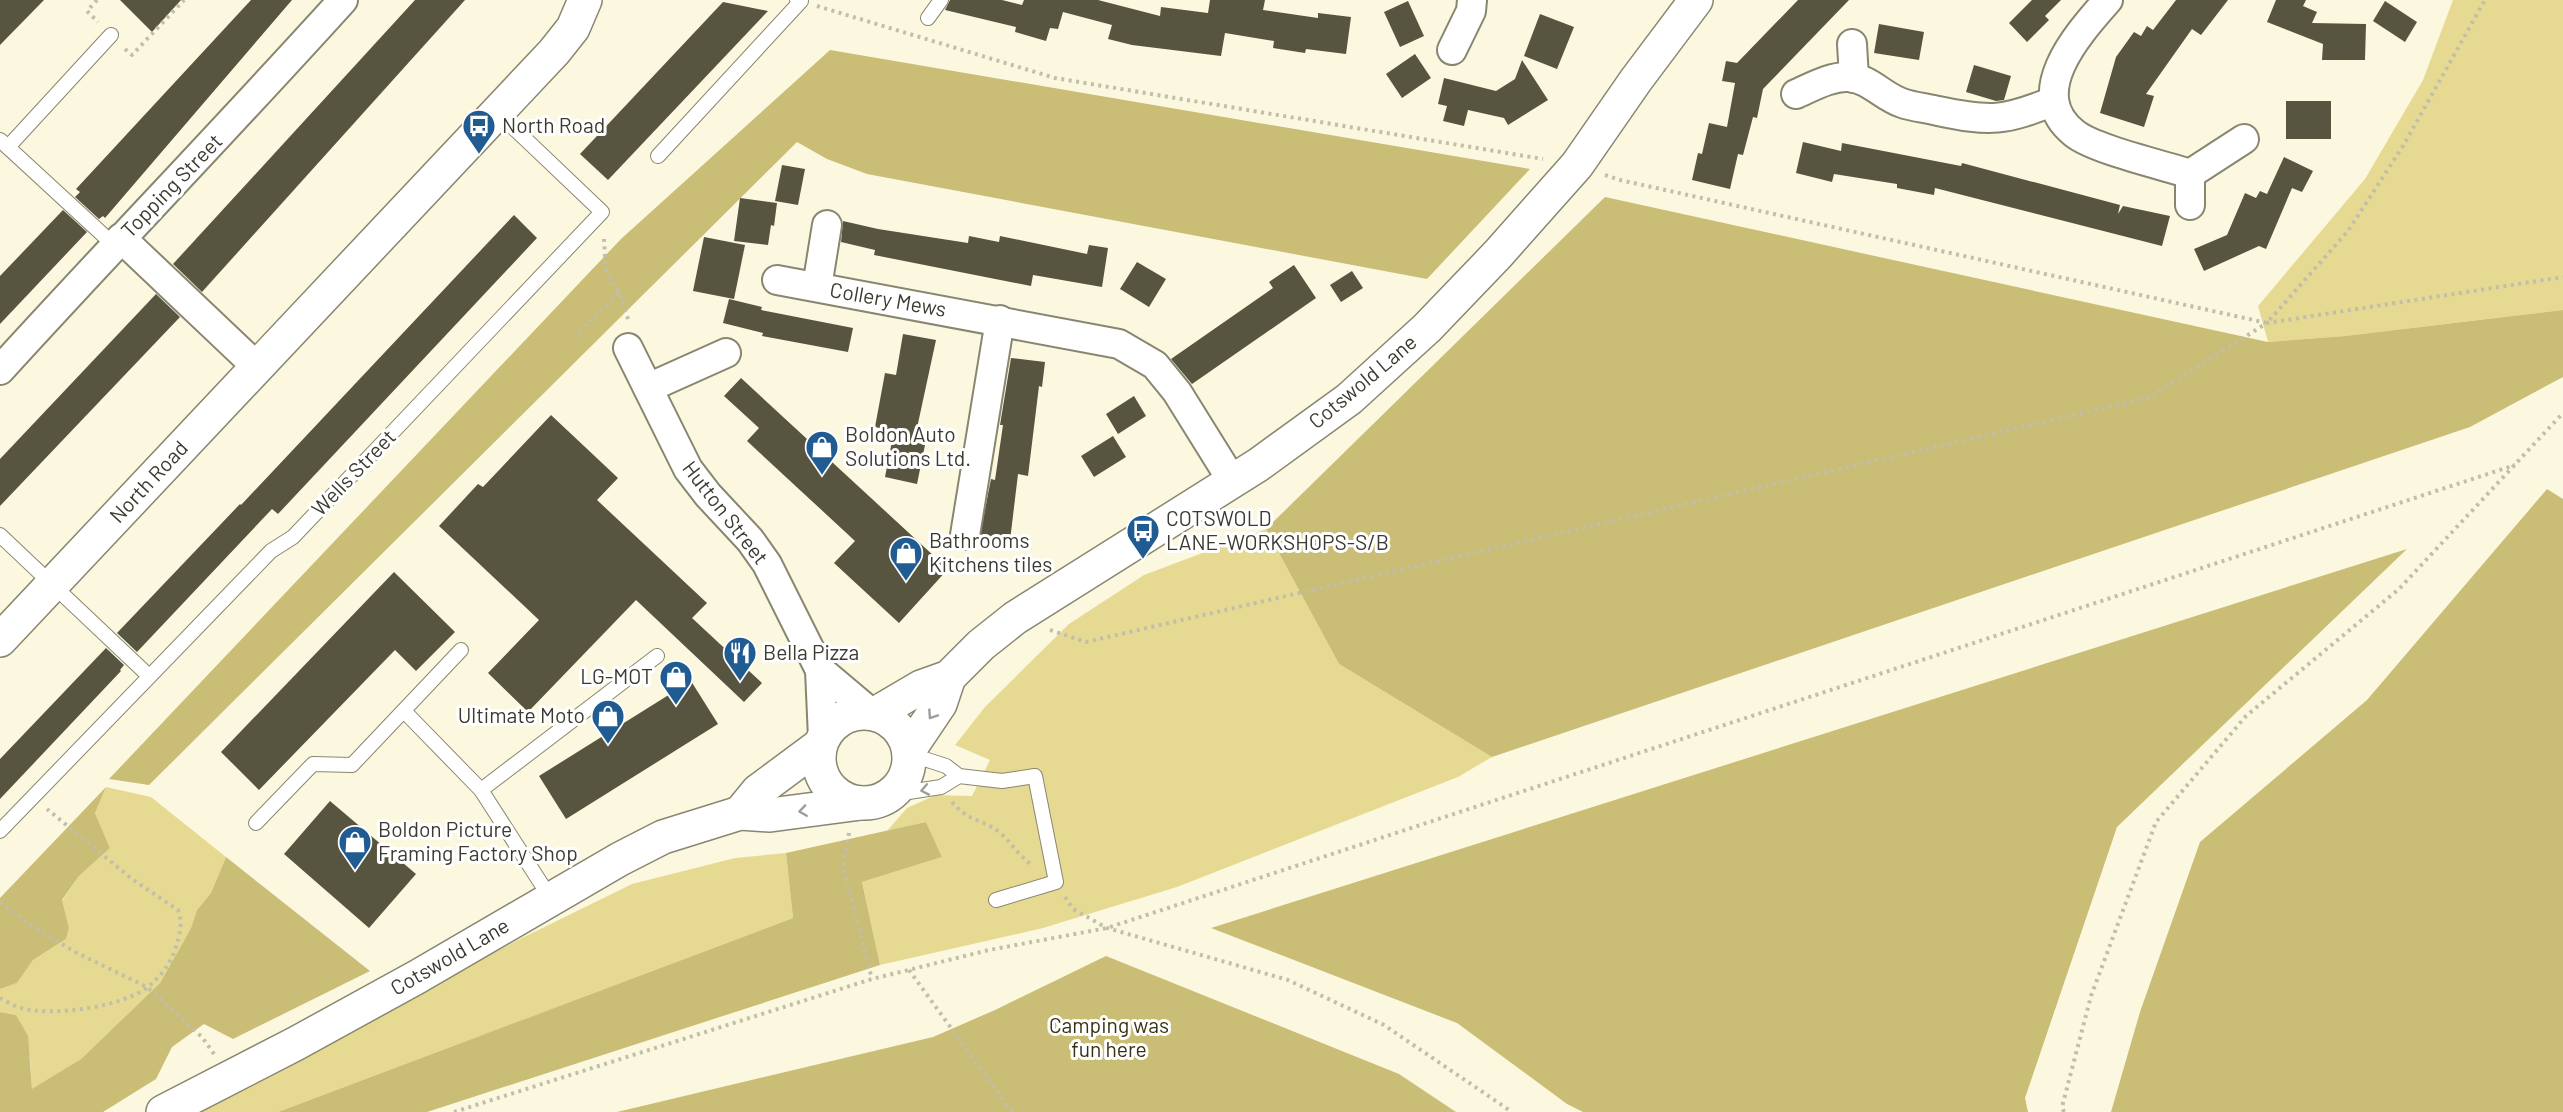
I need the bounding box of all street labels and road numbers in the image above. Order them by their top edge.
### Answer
street label: Topping Street [115,128,227,242]
street label: Collery Mews [828,276,948,321]
street label: Cotswold Lane [1303,329,1421,433]
street label: Wells Street [306,424,400,520]
street label: North Road [104,435,192,527]
street label: Hutton Street [678,455,774,569]
street label: Cotswold Lane [385,912,513,1000]

